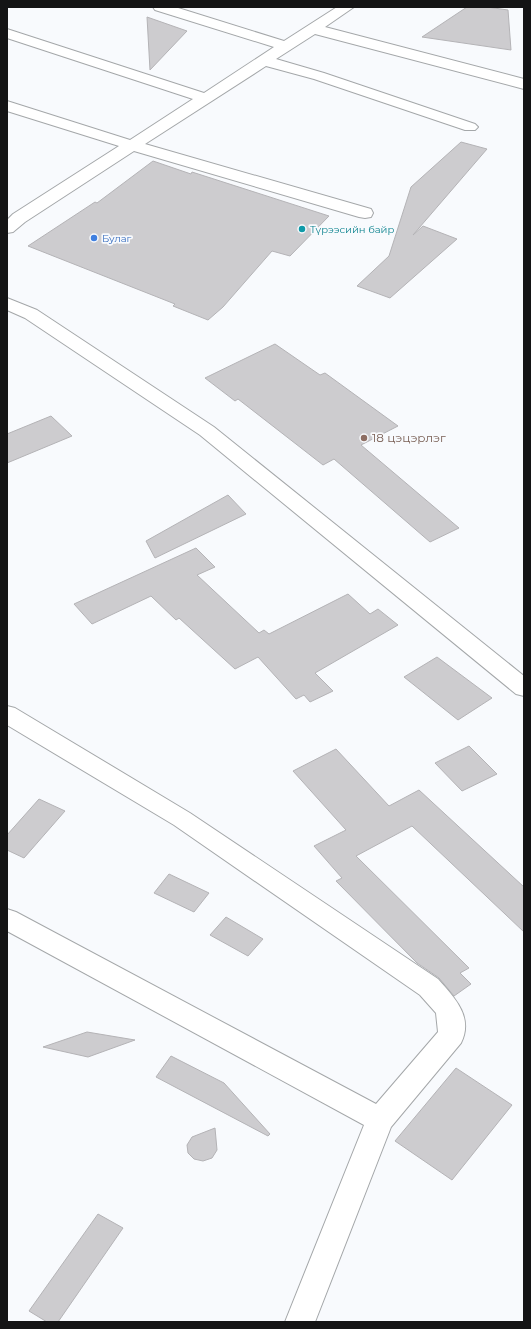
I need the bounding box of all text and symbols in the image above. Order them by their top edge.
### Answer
place label: Түрээсийн байр [310,223,394,236]
marker: Түрээсийн байр [297,224,307,234]
place label: Булаг [102,232,132,245]
marker: Булаг [89,233,99,243]
place label: 18 цэцэрлэг [372,430,446,445]
marker: 18 цэцэрлэг [359,433,369,443]

